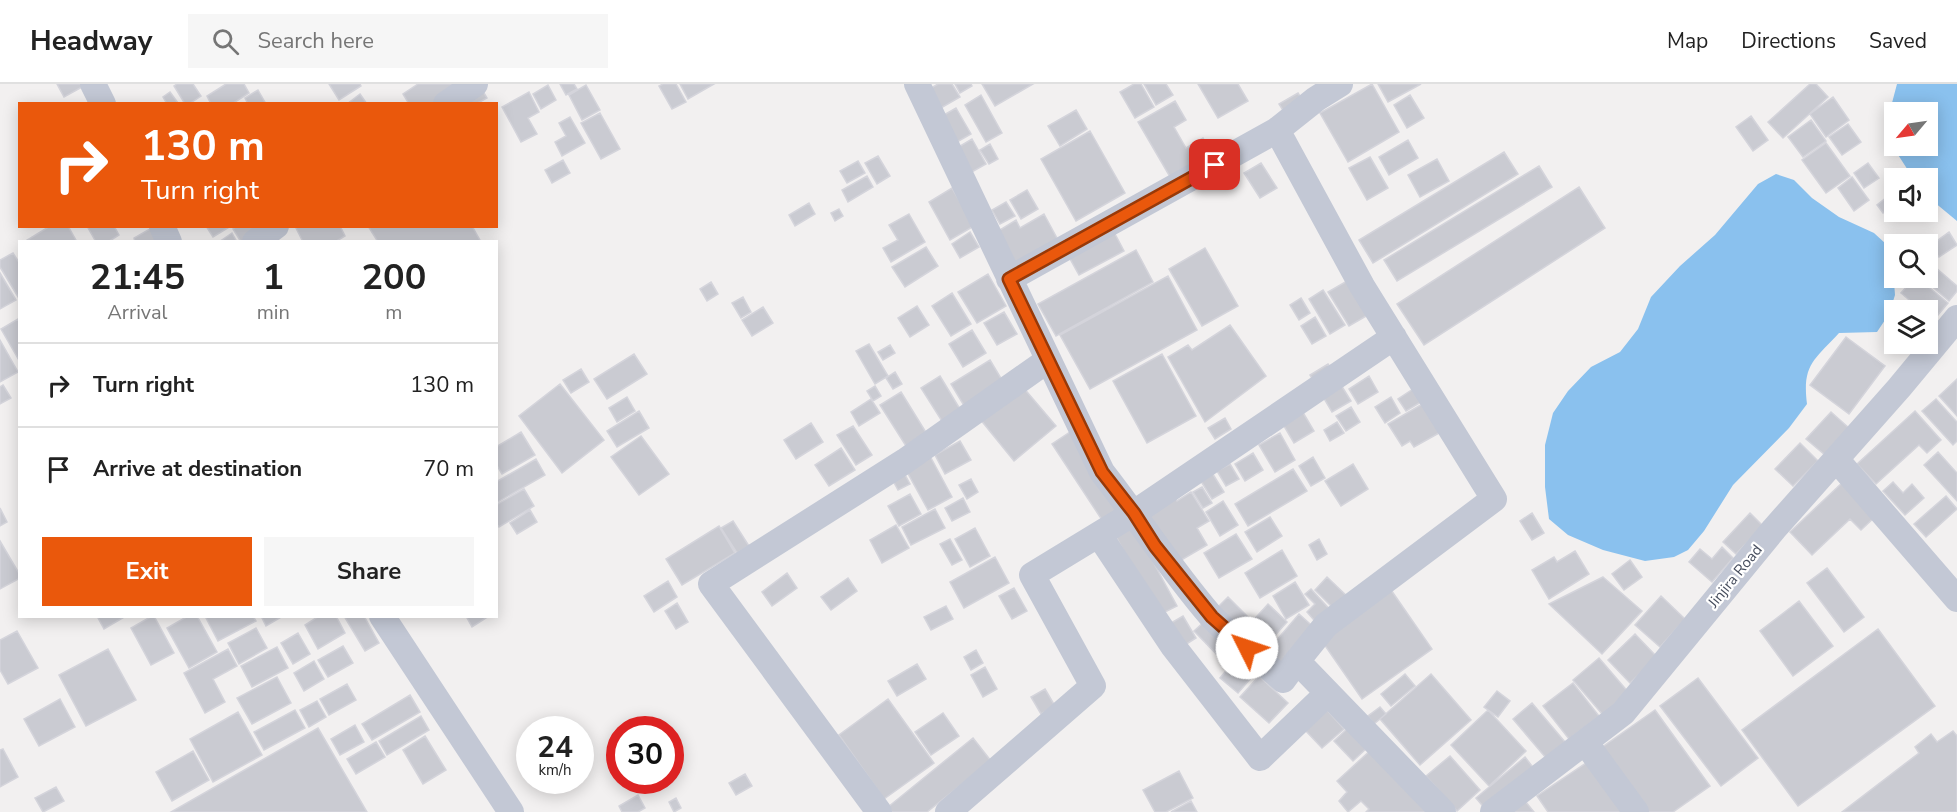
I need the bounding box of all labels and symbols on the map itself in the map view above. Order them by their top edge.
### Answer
north arrow [1884,102,1938,156]
pin [1189,139,1240,190]
street label: Jinjira Road [1703,540,1767,613]
position arrow [1215,616,1279,680]
speed limit sign: 30 [606,716,684,794]

